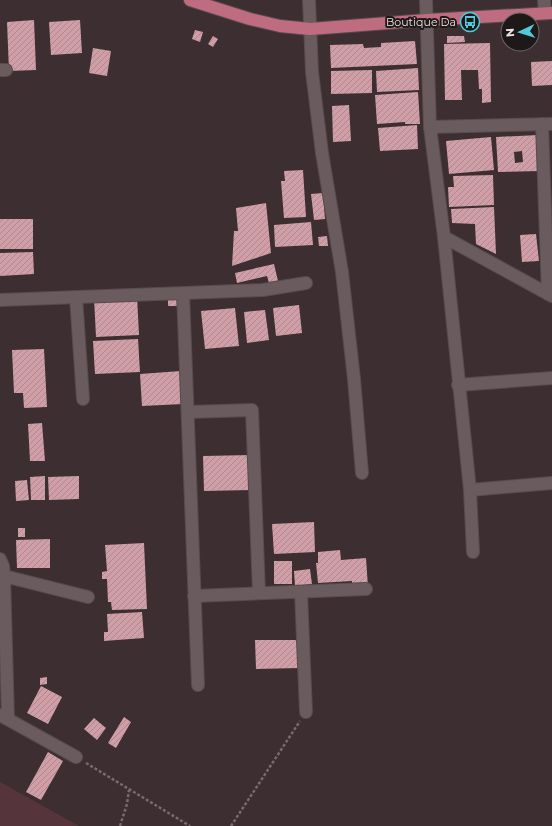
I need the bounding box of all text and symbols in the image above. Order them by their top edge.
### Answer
bus stop icon: Boutique Da [459,11,481,33]
north arrow [500,12,540,52]
place label: Boutique Da [386,15,456,29]
text: N [503,28,517,38]

